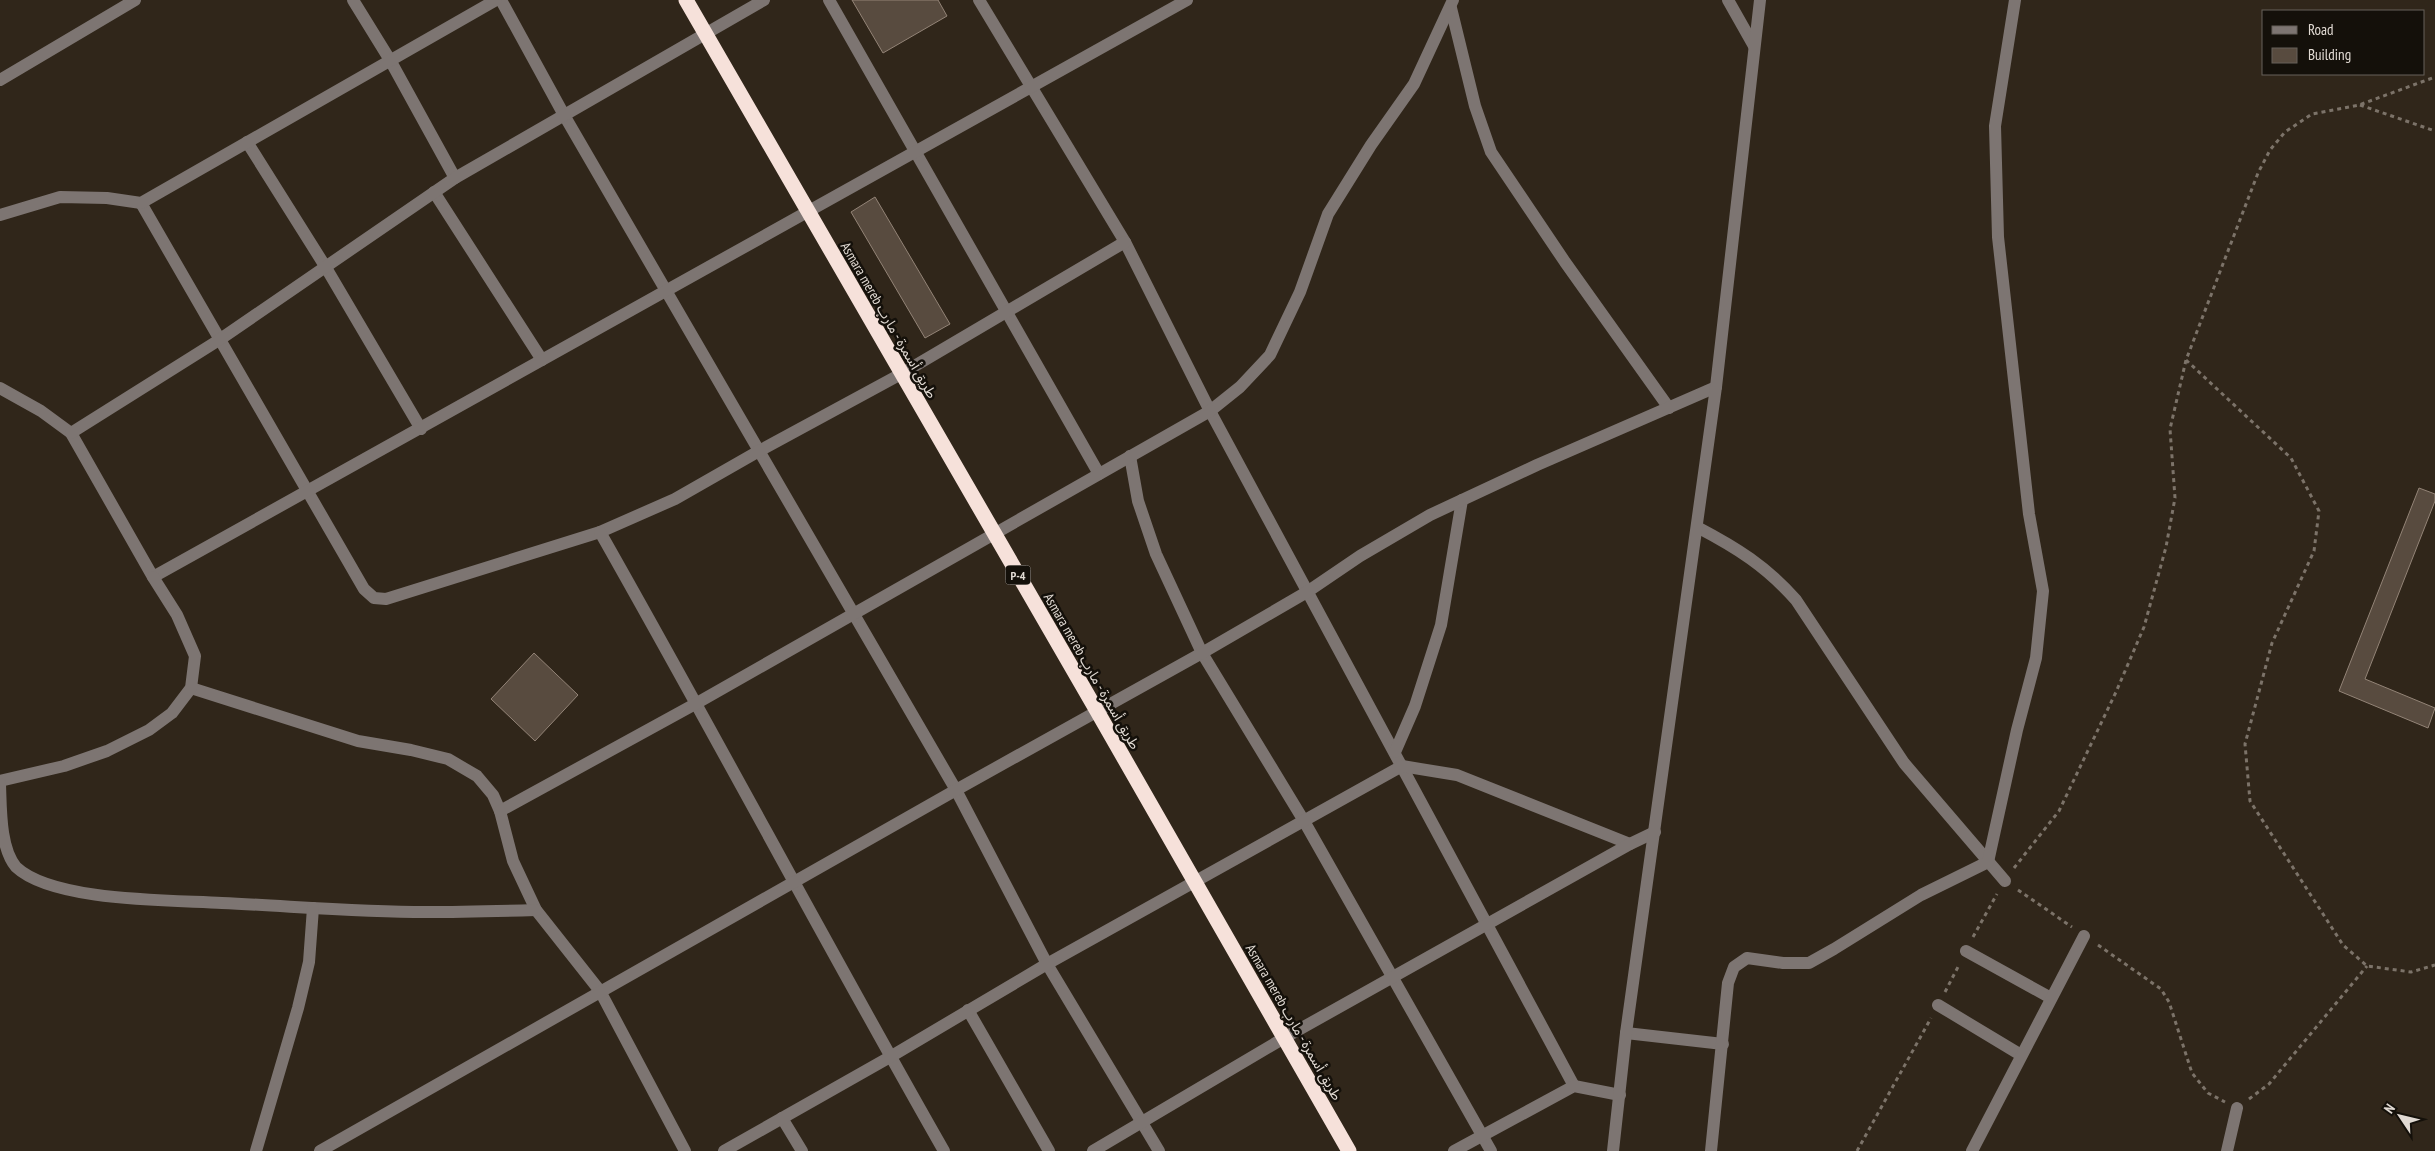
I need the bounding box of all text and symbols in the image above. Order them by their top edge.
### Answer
legend [2262,10,2425,75]
text: Road [2308,20,2334,39]
text: Building [2308,45,2351,64]
street label: Asmara mereb طريق أسمرة - مارب [836,239,941,402]
road number: P-4 [1006,566,1030,584]
street label: Asmara mereb طريق أسمرة - مارب [1039,590,1144,753]
street label: Asmara mereb طريق أسمرة - مارب [1241,941,1346,1104]
north arrow [2375,1091,2425,1141]
text: N [2380,1100,2399,1117]

